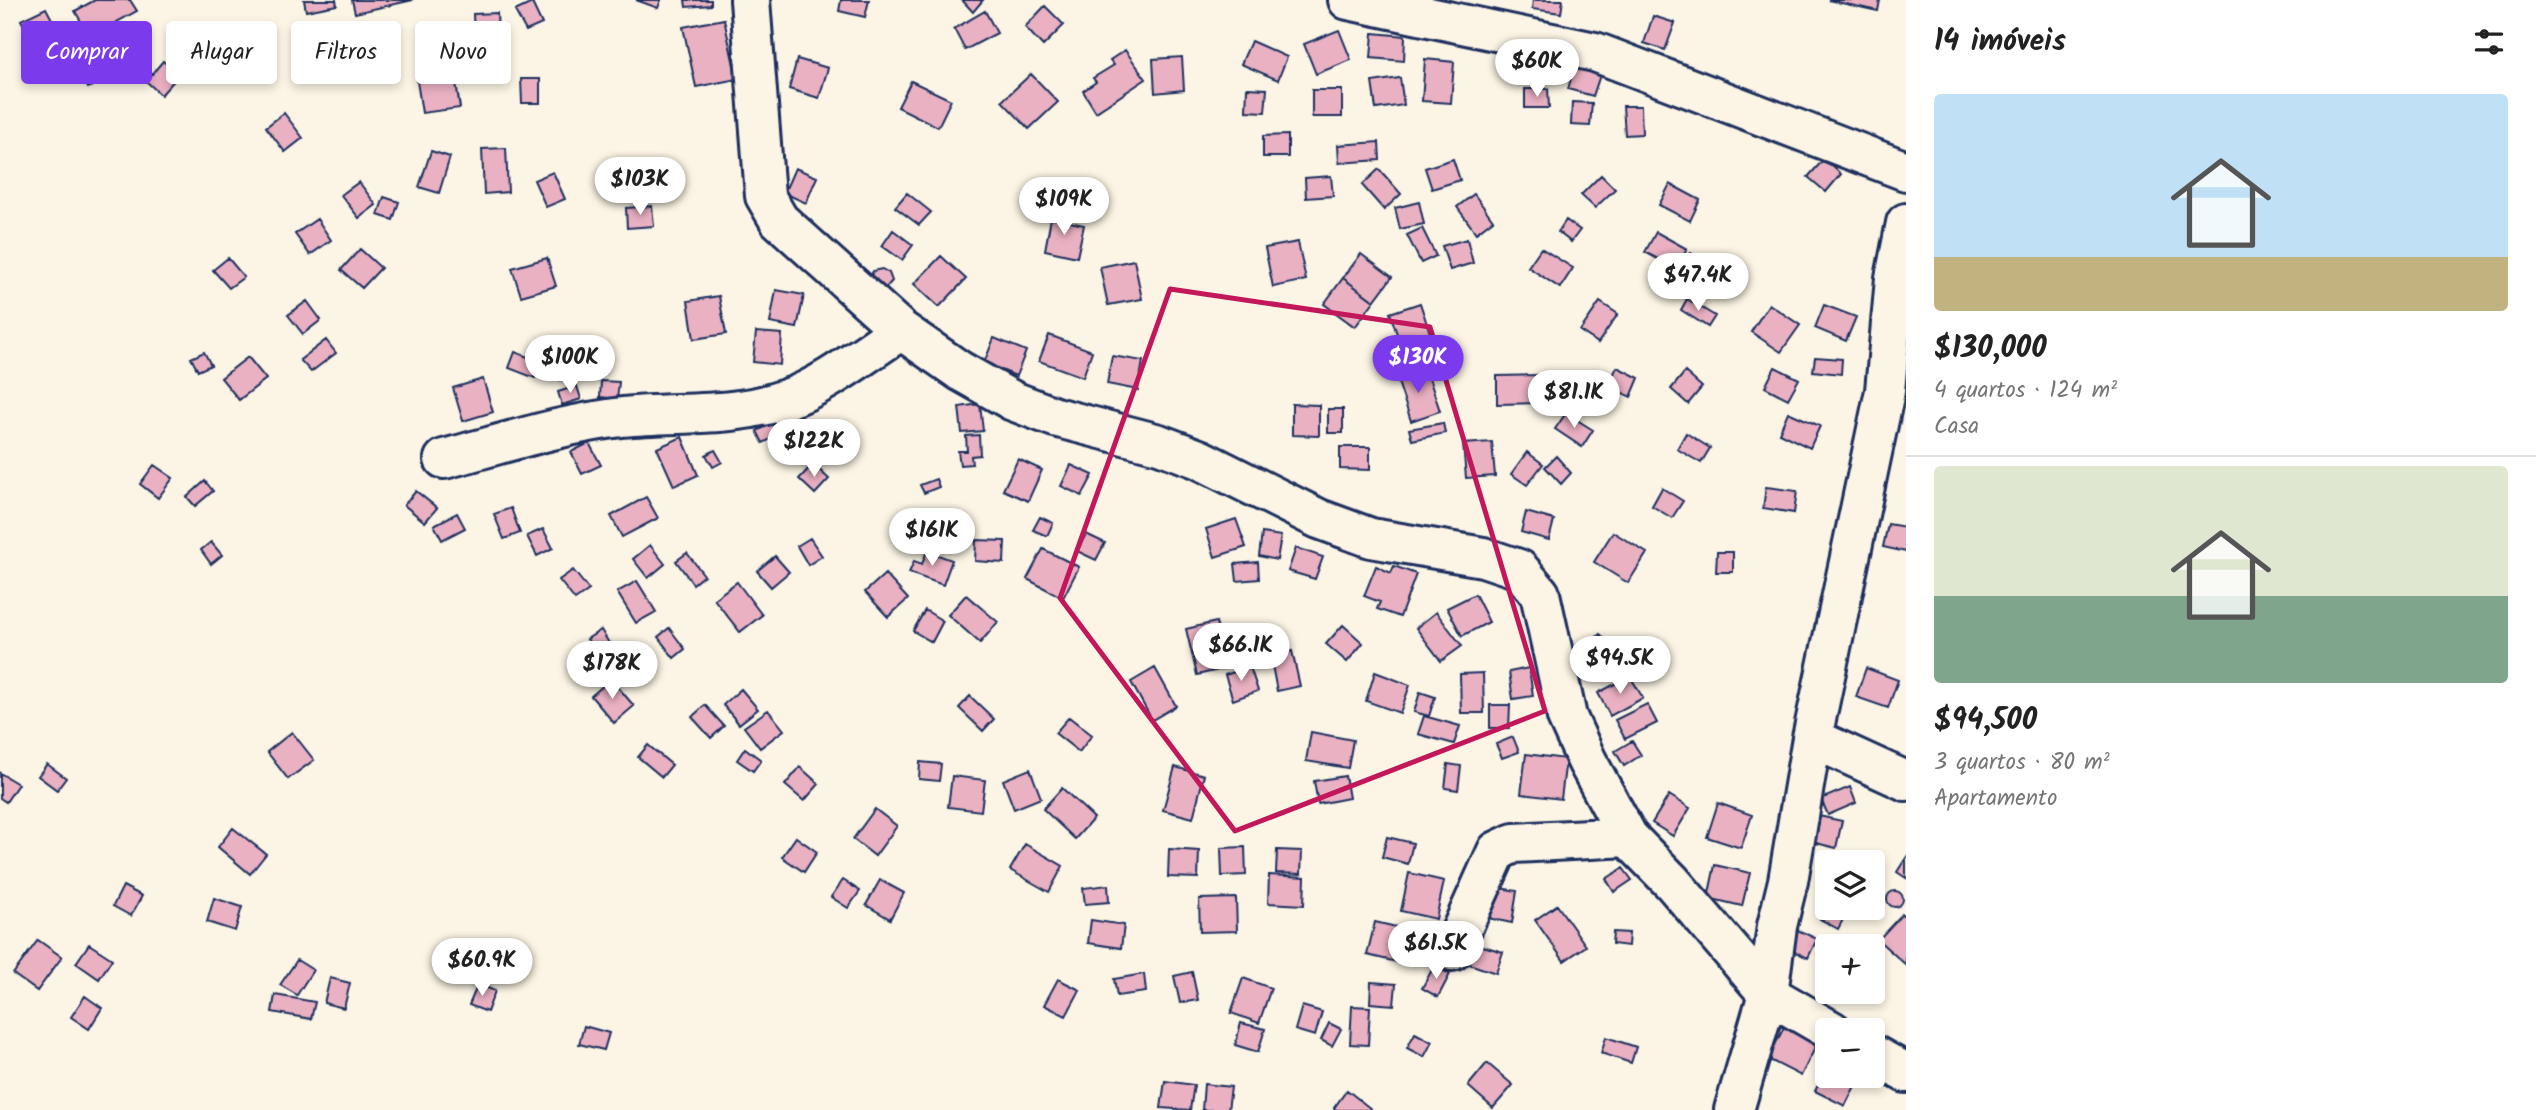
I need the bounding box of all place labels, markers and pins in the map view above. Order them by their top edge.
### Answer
pin: $60K [1496,40,1578,99]
pin: $103K [591,158,689,217]
pin: $109K [1015,177,1113,237]
pin: $47.4K [1641,254,1755,313]
pin: $100K [521,336,619,395]
pin: $130K [1369,336,1467,395]
pin: $81.1K [1517,370,1631,430]
pin: $122K [765,420,863,479]
pin: $161K [883,508,981,568]
pin: $66.1K [1184,624,1298,683]
pin: $94.5K [1563,636,1677,696]
pin: $178K [563,642,661,701]
pin: $61.5K [1379,922,1493,981]
pin: $60.9K [425,939,539,998]

